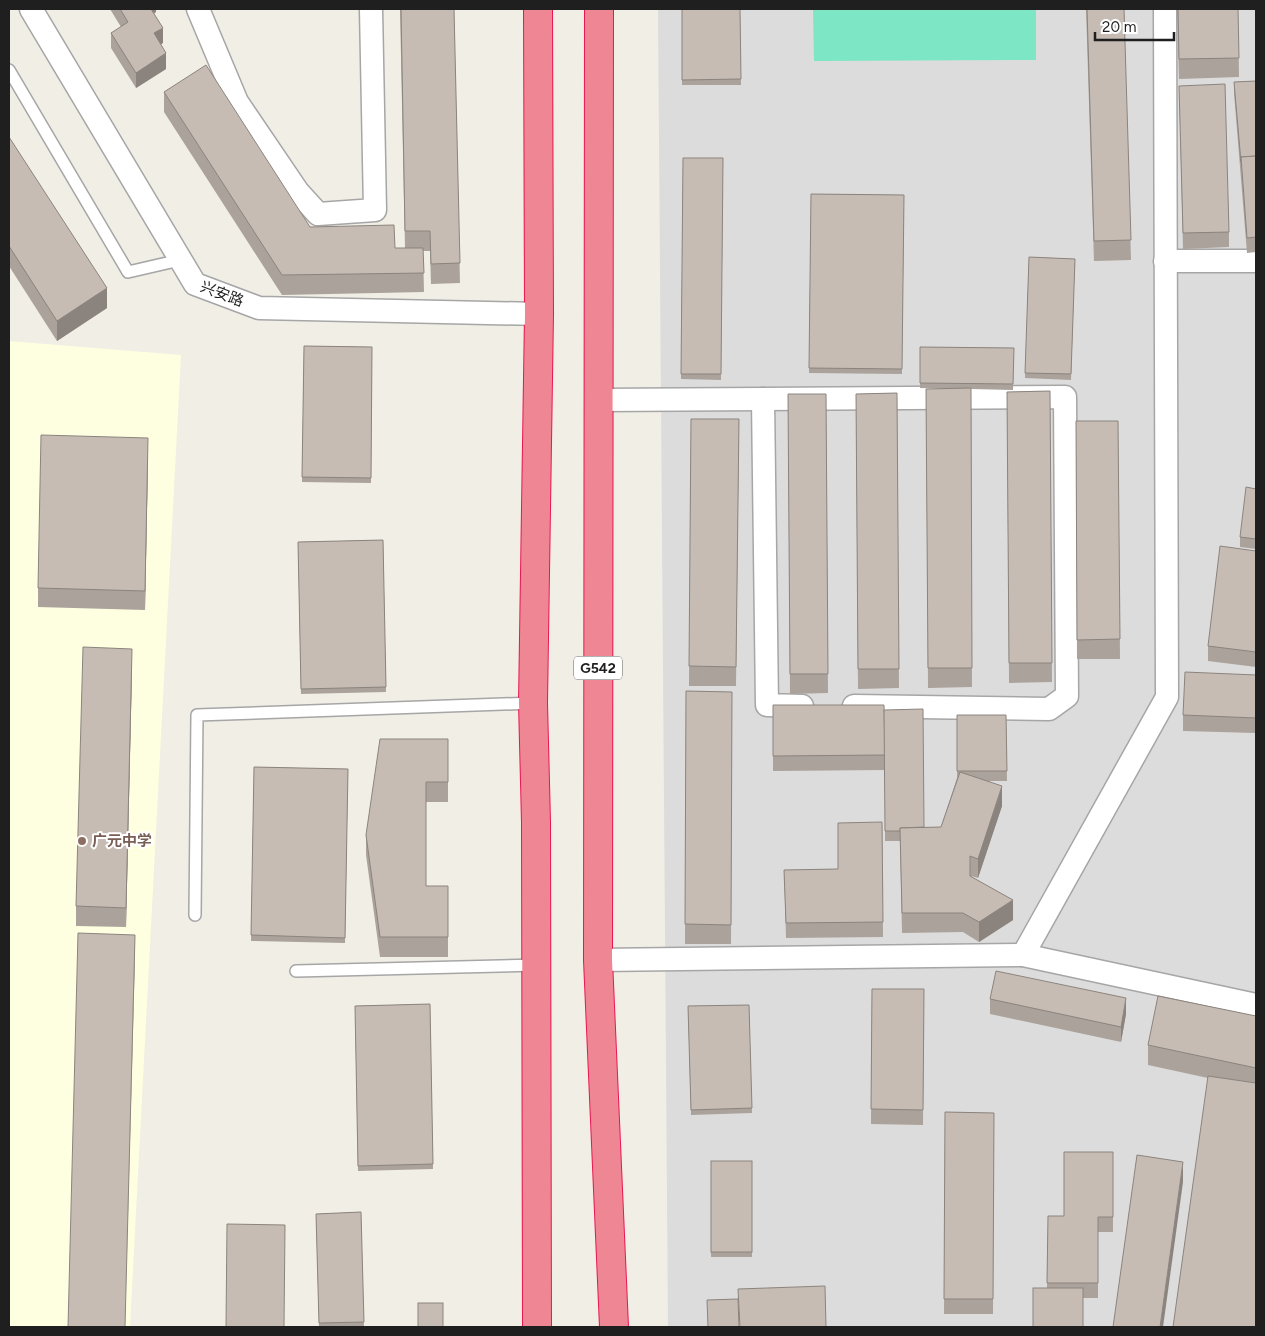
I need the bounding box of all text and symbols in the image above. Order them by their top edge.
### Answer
scale bar [1095,10,1174,42]
text: 20 m [1102,18,1136,36]
street label: 兴安路 [198,278,246,310]
road number: G542 [574,656,622,680]
place label: 广元中学 [92,832,152,850]
marker: 广元中学 [76,835,88,847]

